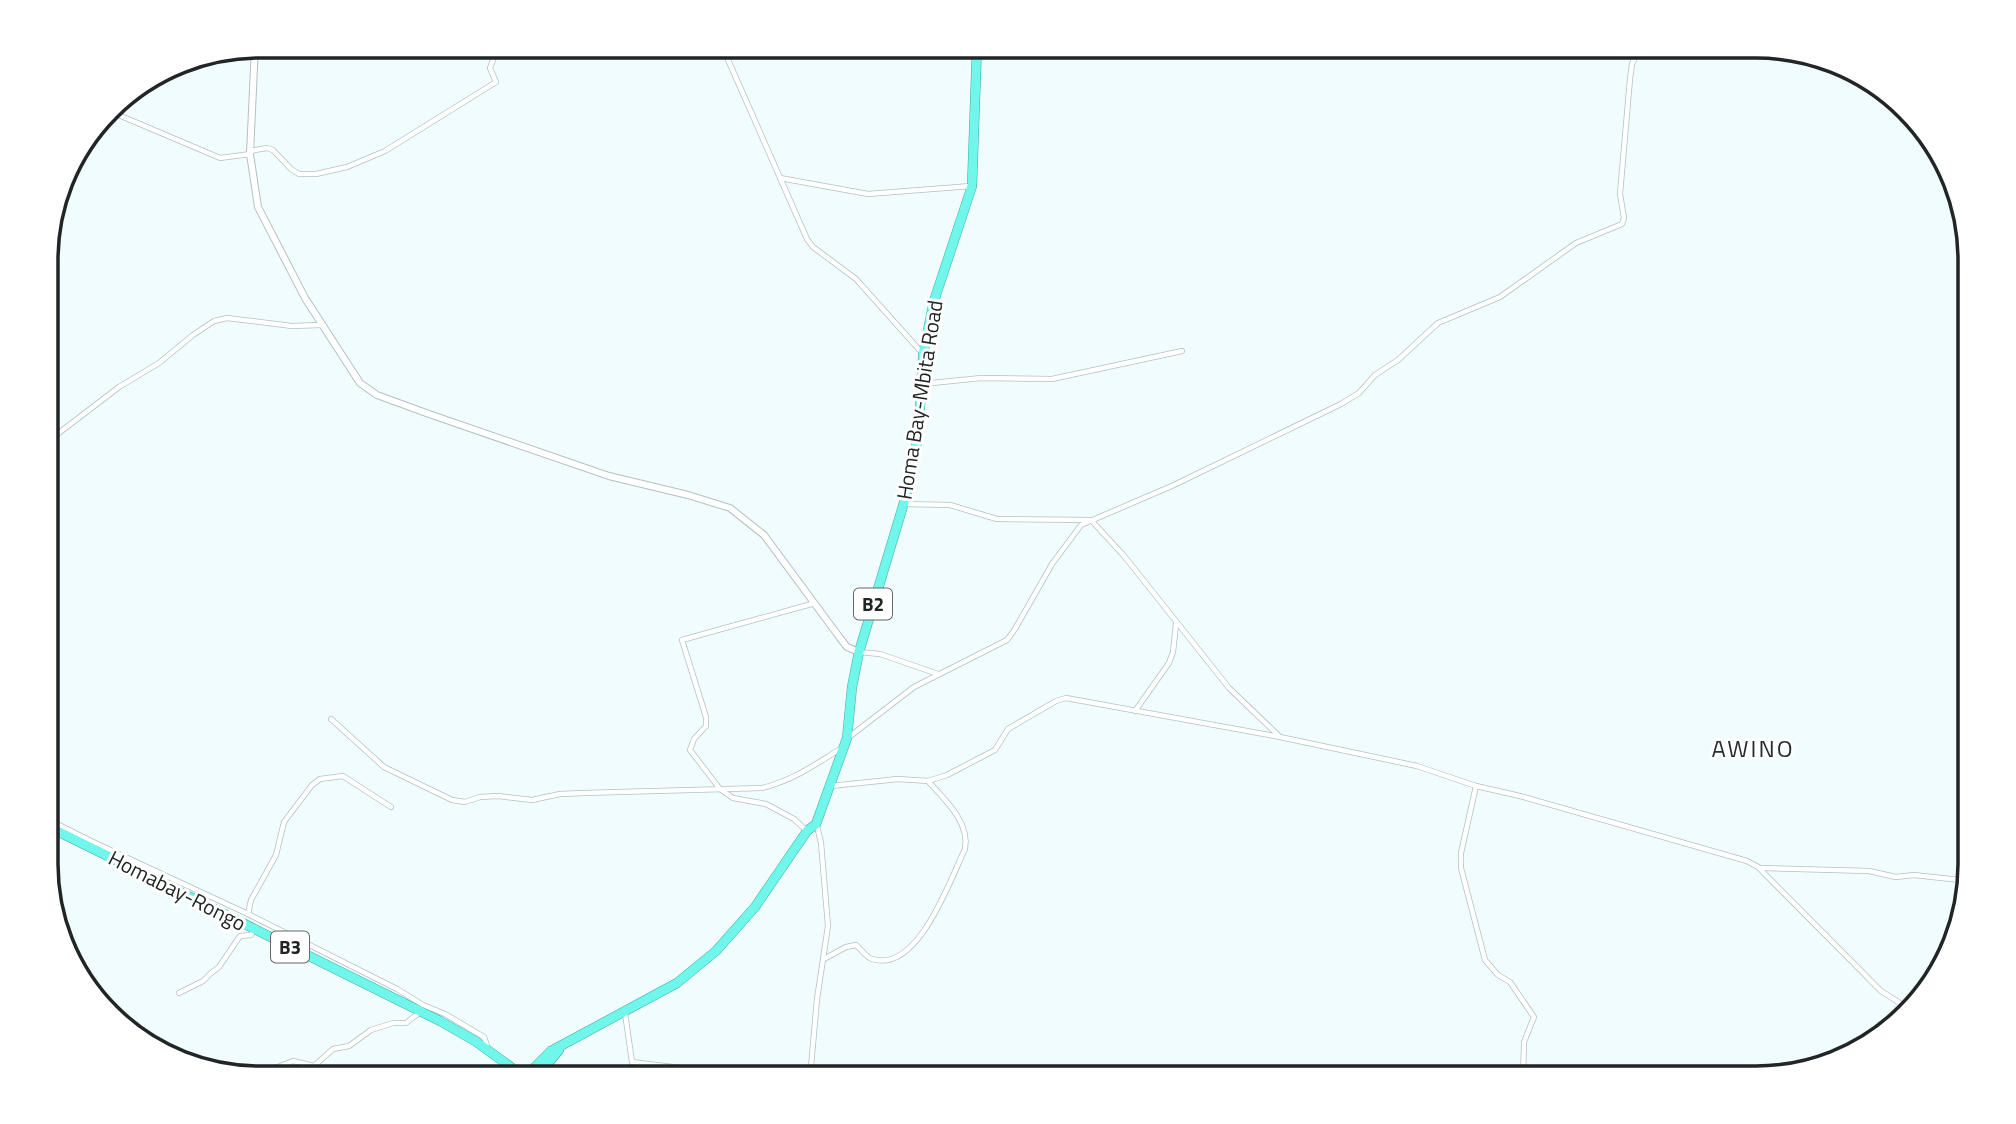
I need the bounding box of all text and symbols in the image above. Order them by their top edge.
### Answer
street label: Homa Bay-Mbita Road [887,298,951,502]
road number: B2 [854,589,892,620]
district label: AWINO [1711,730,1795,766]
street label: Homabay-Rongo [103,842,252,939]
road number: B3 [271,931,309,962]

